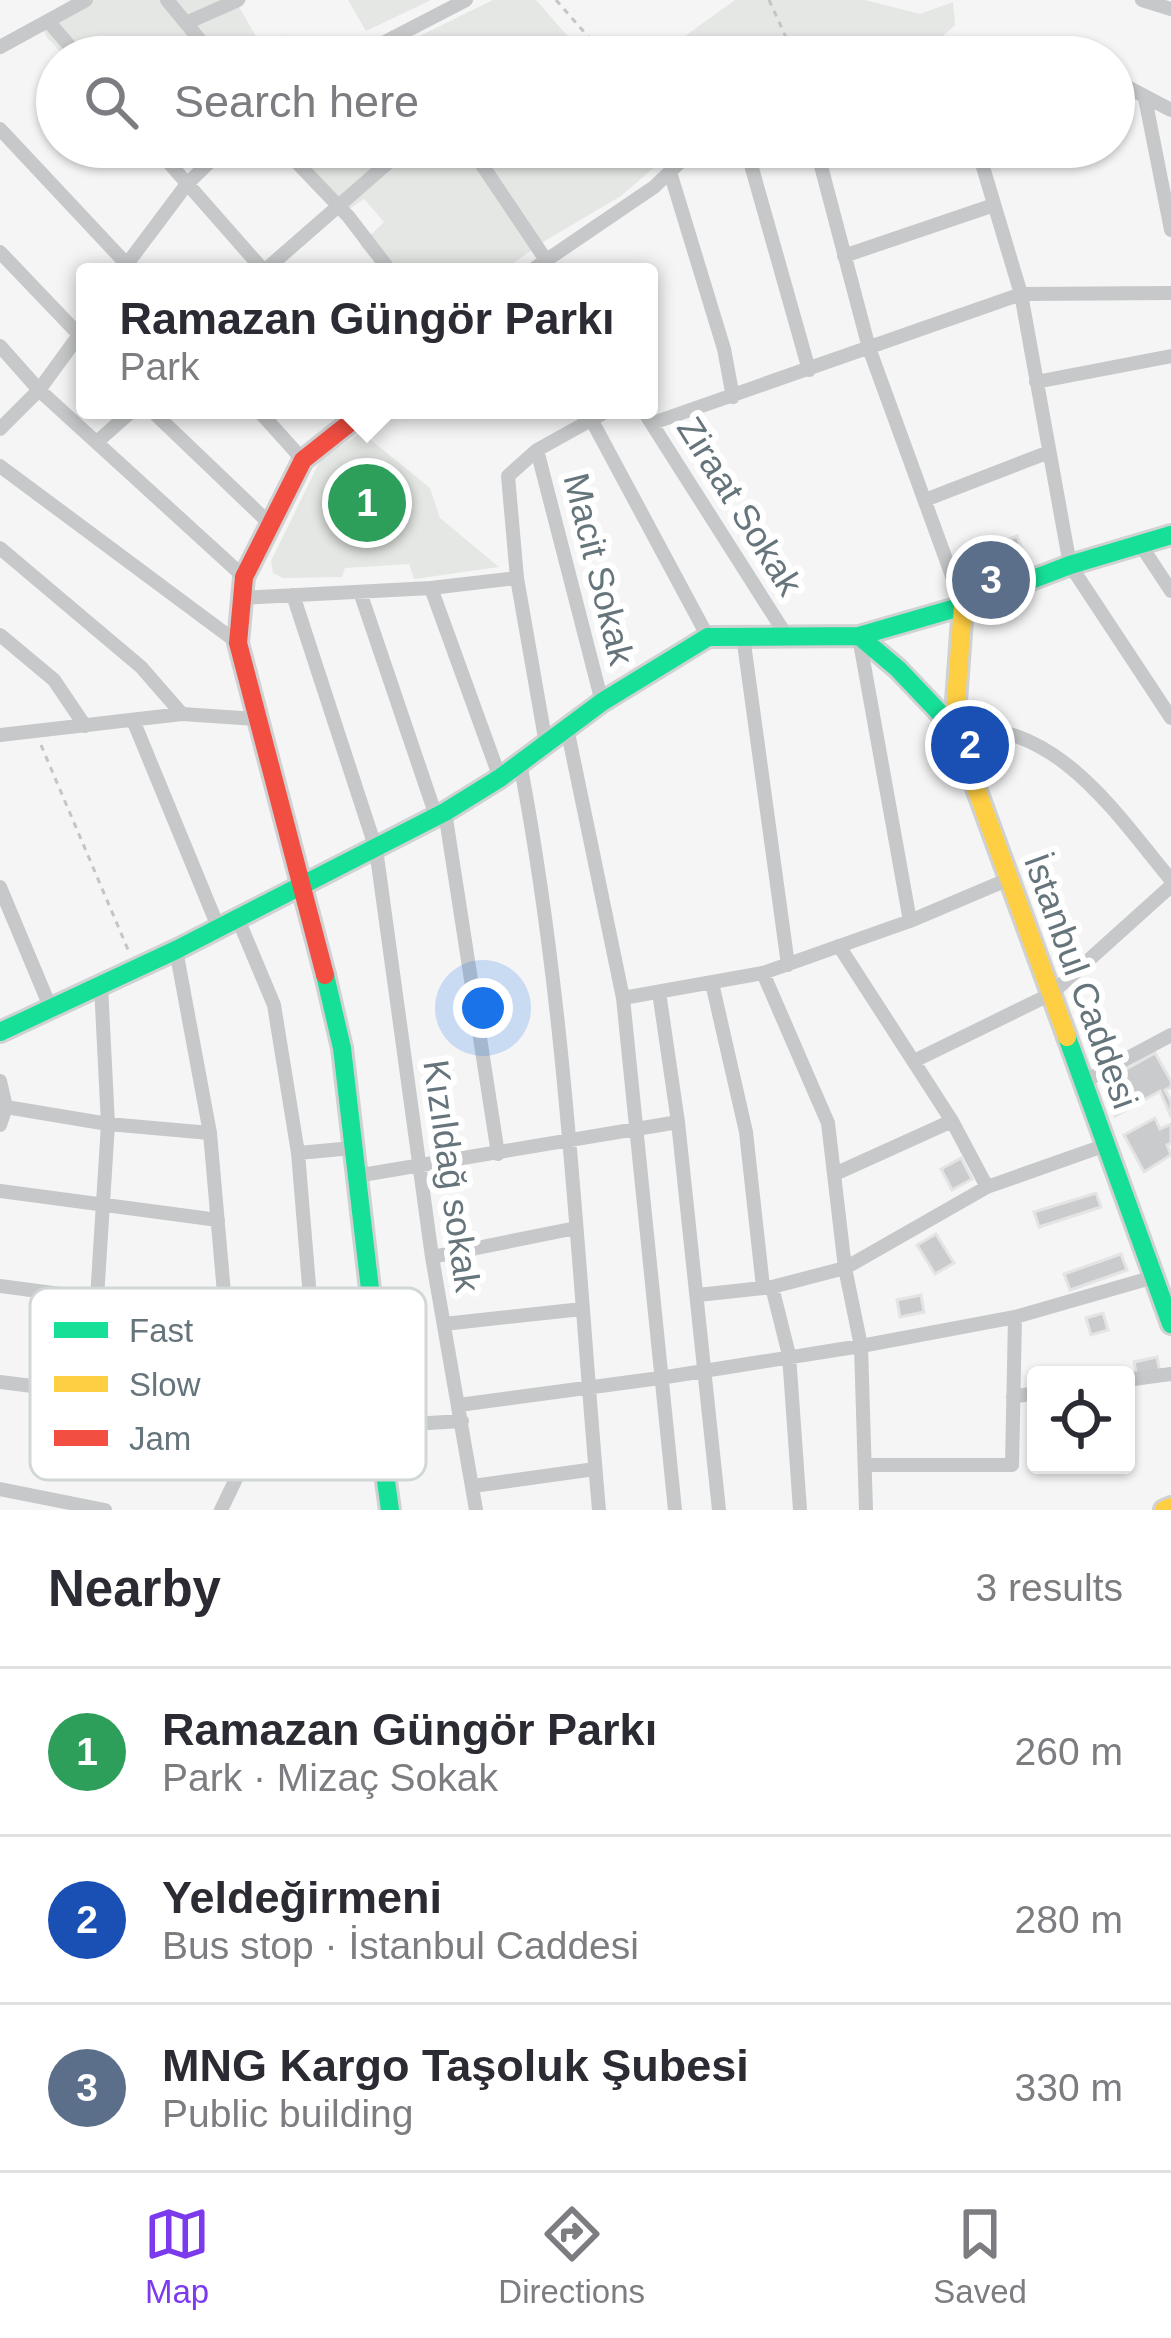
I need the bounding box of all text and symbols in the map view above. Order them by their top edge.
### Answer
search box [36,36,1135,168]
icon: search [78,69,144,135]
text: Search here [174,76,419,127]
popup [76,263,658,419]
text: Ramazan Güngör Parkı [119,293,615,344]
text: Park [119,345,200,388]
street label: Ziraat Sokak [669,409,811,603]
pin: 1 [328,458,406,548]
street label: Macit Sokak [555,469,643,670]
pin: 3 [952,535,1030,625]
pin: 2 [931,700,1009,790]
street label: İstanbul Caddesi [1016,848,1146,1114]
your location [453,978,513,1038]
street label: Kızıldağ sokak [415,1057,489,1296]
legend [30,1288,426,1480]
text: Fast [129,1312,193,1349]
text: Slow [129,1366,201,1403]
map controls [1027,1366,1135,1474]
button: locate [1027,1366,1135,1474]
text: Jam [129,1420,191,1457]
text: Nearby [48,1560,221,1617]
text: 3 results [976,1566,1123,1609]
text: Ramazan Güngör Parkı [162,1704,657,1755]
text: 1 [76,1730,98,1773]
text: 260 m [1015,1730,1123,1773]
text: Park · Mizaç Sokak [162,1756,498,1799]
text: Yeldeğirmeni [162,1872,442,1923]
text: 2 [76,1898,98,1941]
text: 280 m [1015,1898,1123,1941]
text: Bus stop · İstanbul Caddesi [162,1924,639,1967]
text: MNG Kargo Taşoluk Şubesi [162,2040,749,2091]
text: 3 [76,2066,98,2109]
text: 330 m [1015,2066,1123,2109]
text: Public building [162,2092,414,2135]
tab: Map [144,2201,210,2311]
tab: Directions [498,2201,645,2311]
tab: Saved [933,2201,1027,2311]

